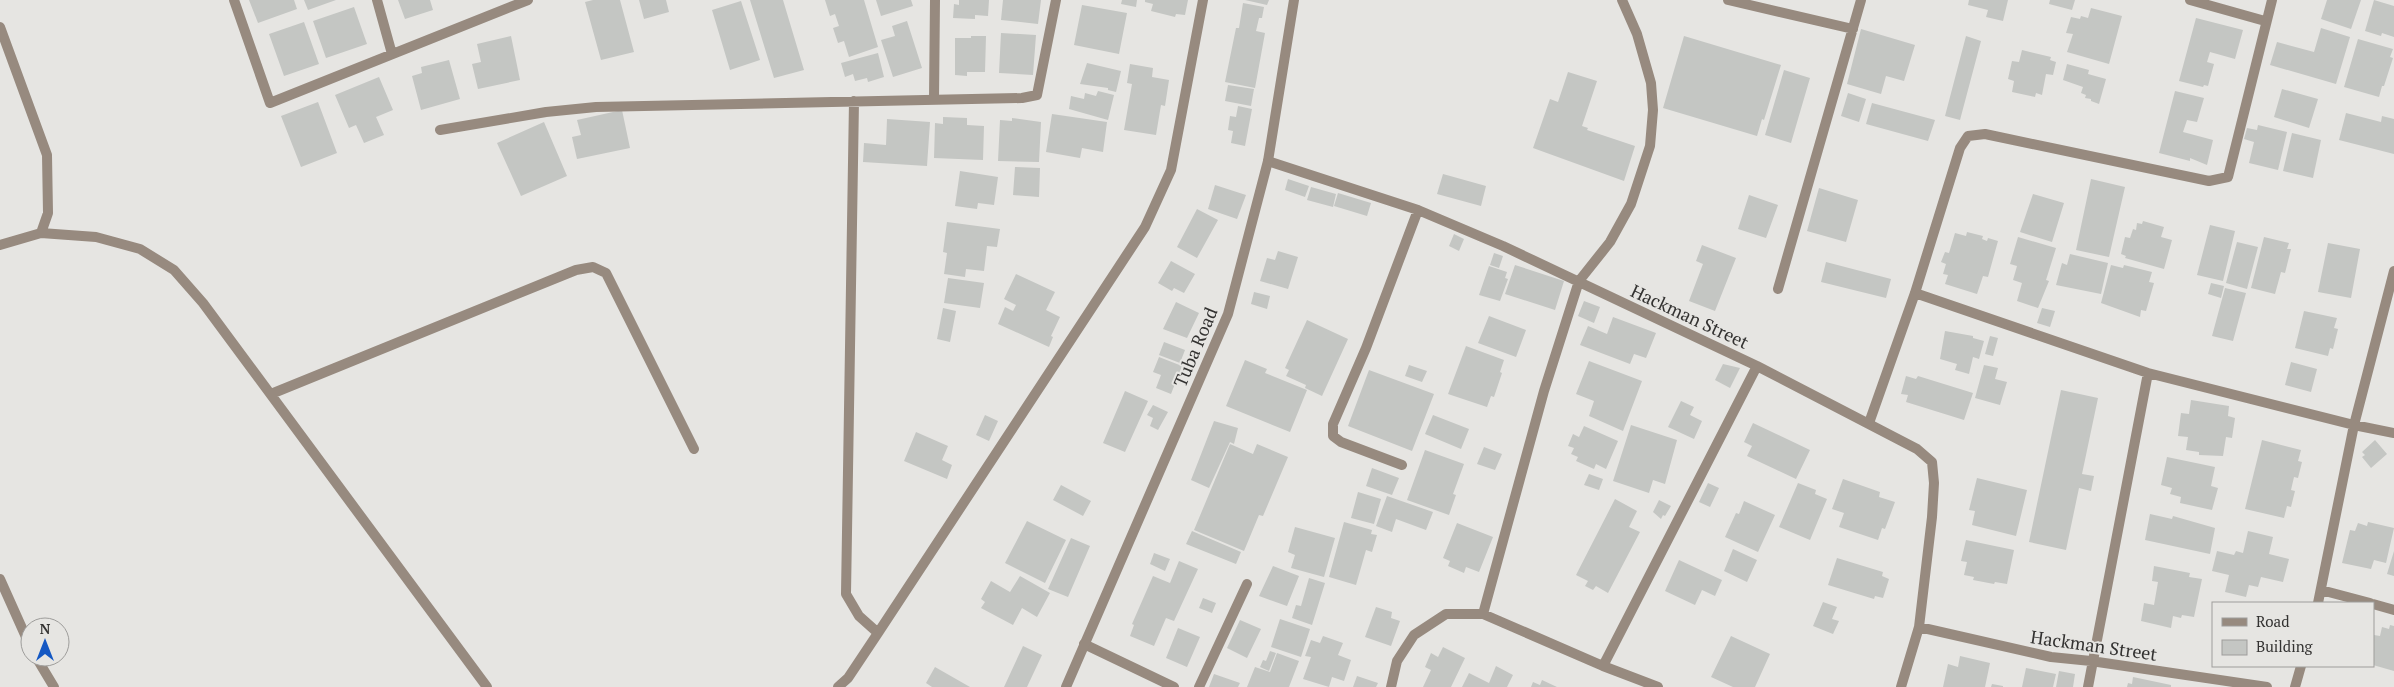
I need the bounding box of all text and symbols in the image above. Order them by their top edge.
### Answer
street label: Hackman Street [1627,278,1753,354]
street label: Tuba Road [1167,303,1223,391]
legend [2212,602,2374,667]
text: Road [2256,611,2289,631]
north arrow [20,617,70,667]
text: N [40,619,51,638]
street label: Hackman Street [2029,624,2159,666]
text: Building [2256,636,2314,656]

